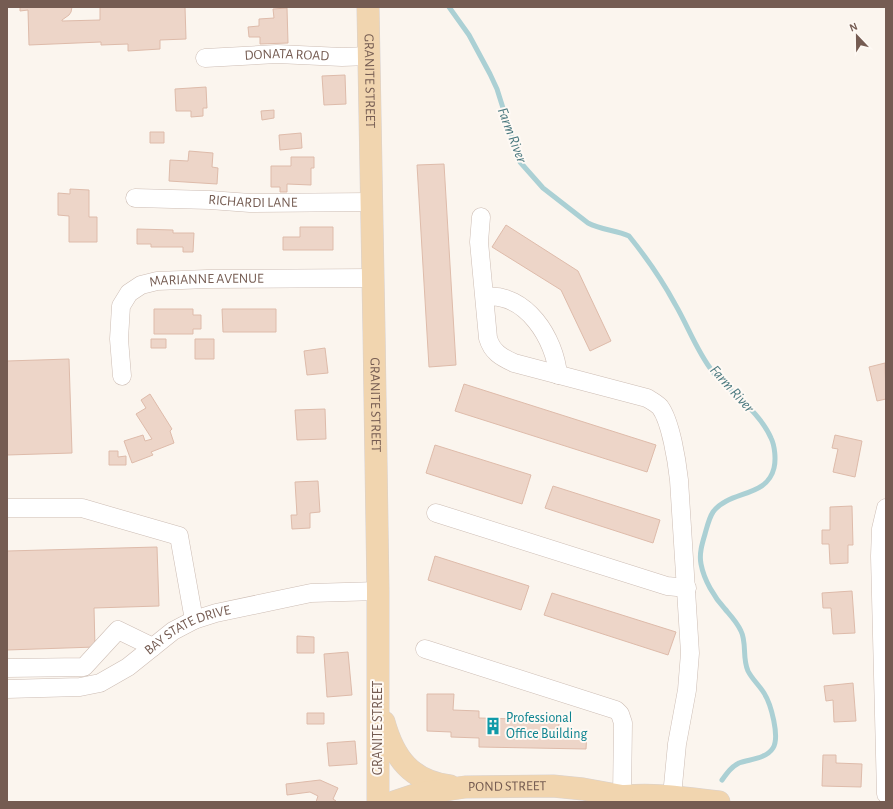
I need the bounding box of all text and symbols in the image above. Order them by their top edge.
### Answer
north arrow [837,16,877,56]
text: N [848,21,859,34]
street label: GRANITE STREET [361,33,377,129]
street label: DONATA ROAD [244,47,330,63]
water label: Farm River [495,105,530,166]
street label: RICHARDI LANE [208,193,298,210]
street label: MARIANNE AVENUE [148,272,264,290]
street label: GRANITE STREET [367,357,383,453]
water label: Farm River [707,363,758,416]
street label: BAY STATE DRIVE [142,603,232,658]
street label: GRANITE STREET [371,681,385,775]
place label: Professional Office Building [506,711,587,741]
building icon: Professional Office Building [483,716,503,736]
street label: POND STREET [468,779,547,794]

